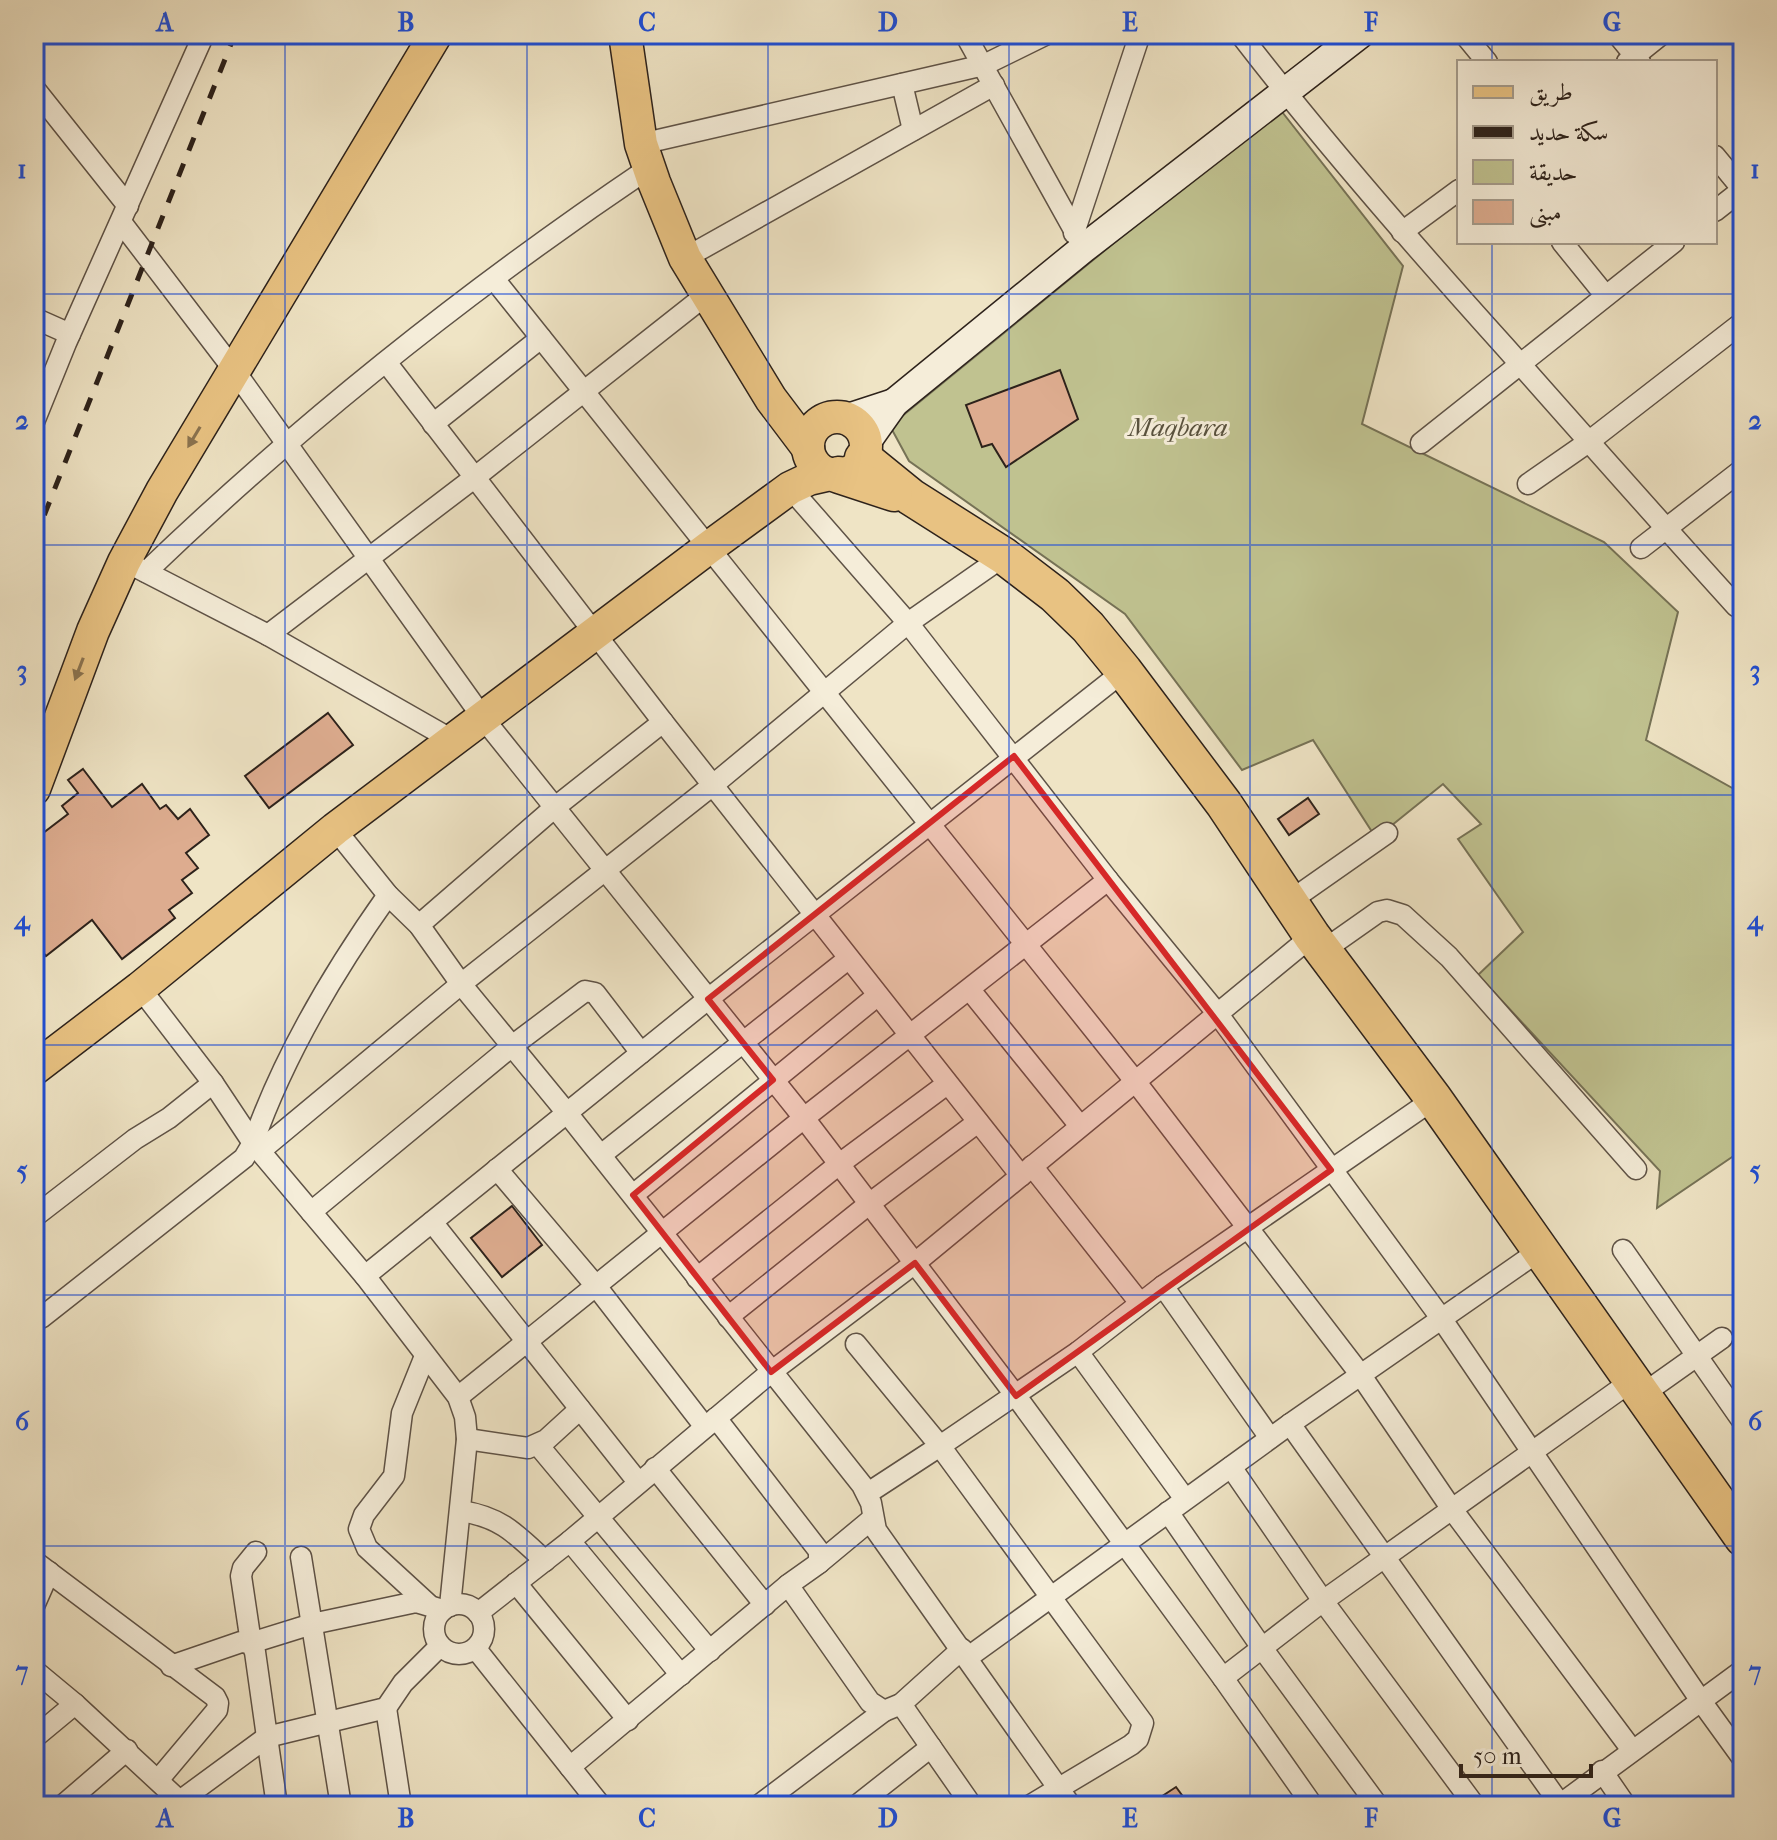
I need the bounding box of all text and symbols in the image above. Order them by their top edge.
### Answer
text: A [155,7,175,38]
text: B [398,7,415,38]
text: C [638,7,656,38]
text: D [878,7,898,38]
text: E [1122,7,1138,38]
text: F [1363,7,1378,38]
text: G [1603,7,1621,38]
legend [1457,60,1717,244]
text: طريق [1529,78,1573,107]
text: سكة حديد [1529,118,1608,146]
text: 1 [17,154,27,185]
text: 1 [1750,154,1760,185]
text: حديقة [1529,158,1578,187]
text: مبنى [1529,198,1562,229]
text: 2 [15,405,29,436]
text: 2 [1748,405,1762,436]
park label: Maqbara [1126,412,1228,443]
one-way arrow [187,425,201,448]
text: 3 [17,655,27,686]
text: 3 [1750,655,1760,686]
one-way arrow [72,657,85,681]
text: 4 [13,905,31,937]
text: 4 [1746,905,1764,937]
text: 5 [16,1155,28,1186]
text: 5 [1749,1155,1761,1186]
text: 6 [15,1406,30,1437]
text: 6 [1748,1406,1763,1437]
text: 7 [15,1656,29,1687]
text: 7 [1748,1656,1762,1687]
scale bar [1461,1728,1591,1778]
text: 50 m [1473,1742,1522,1770]
text: A [155,1803,175,1834]
text: B [398,1803,415,1834]
text: C [638,1803,656,1834]
text: D [878,1803,898,1834]
text: E [1122,1803,1138,1834]
text: F [1363,1803,1378,1834]
text: G [1603,1803,1621,1834]

